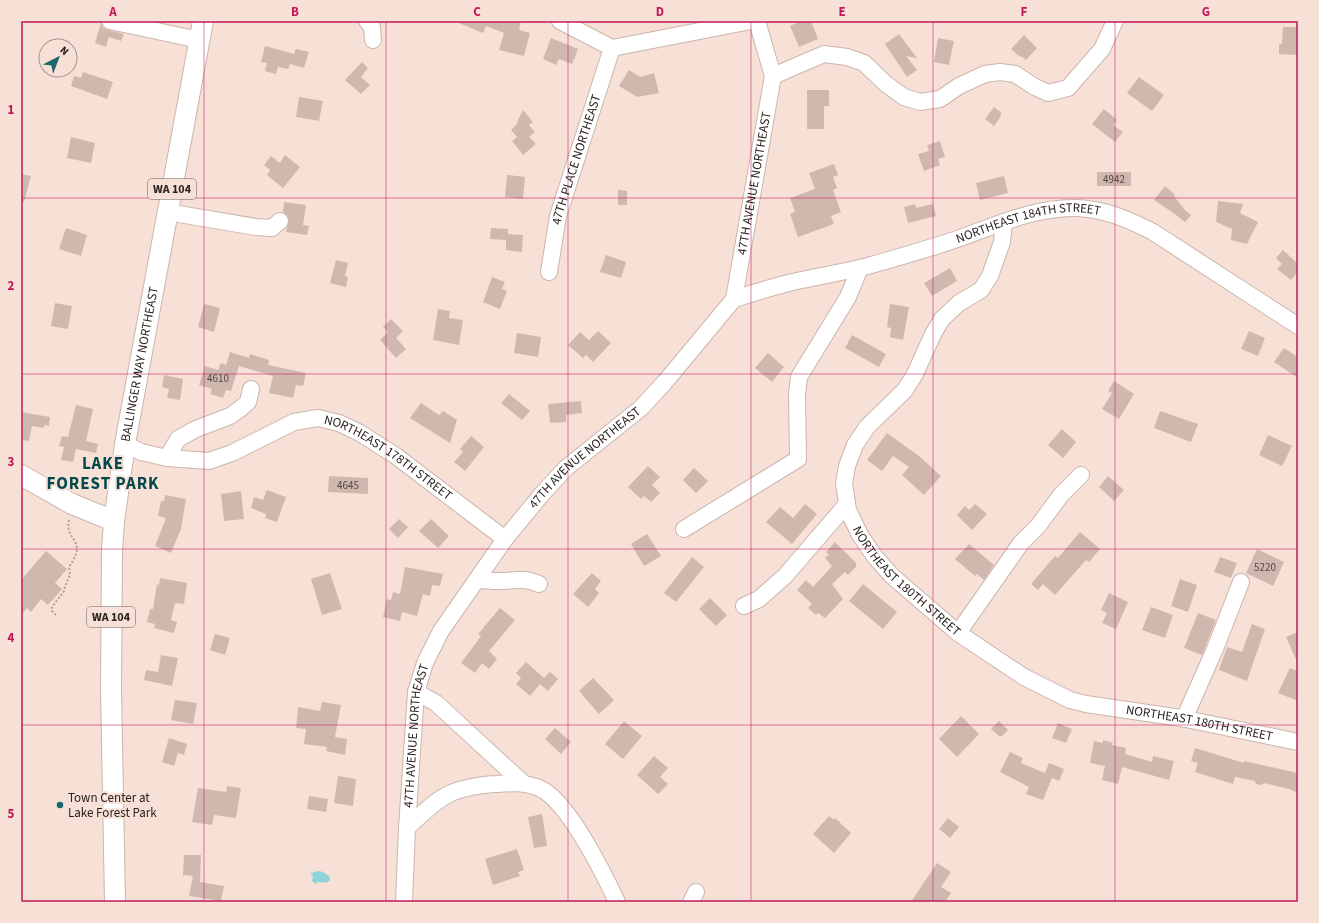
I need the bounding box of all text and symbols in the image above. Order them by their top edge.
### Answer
text: A [108,3,117,21]
text: B [291,3,299,21]
text: C [473,3,481,21]
text: D [656,3,664,21]
text: E [838,3,846,21]
text: F [1021,3,1028,21]
text: G [1202,3,1210,21]
north arrow [38,38,78,78]
text: N [57,43,72,59]
street label: 47TH PLACE NORTHEAST [548,92,606,226]
text: 1 [8,101,15,119]
street label: 47TH AVENUE NORTHEAST [733,110,776,256]
house number: 4942 [1103,172,1125,187]
road number: WA 104 [148,179,196,199]
street label: NORTHEAST 184TH STREET [953,199,1102,248]
text: 2 [8,277,15,295]
street label: BALLINGER WAY NORTHEAST [117,285,163,443]
house number: 4610 [207,371,229,386]
street label: 47TH AVENUE NORTHEAST [525,403,645,512]
street label: NORTHEAST 178TH STREET [322,411,456,505]
district label: LAKE FOREST PARK [46,452,160,496]
text: 3 [8,453,15,471]
house number: 4645 [337,478,359,493]
street label: NORTHEAST 180TH STREET [848,523,965,640]
house number: 5220 [1254,560,1276,575]
road number: WA 104 [87,607,135,627]
text: 4 [8,629,15,647]
street label: 47TH AVENUE NORTHEAST [399,661,433,808]
street label: NORTHEAST 180TH STREET [1125,701,1275,746]
place label: Town Center at Lake Forest Park [68,789,157,822]
marker: Town Center at Lake Forest Park [55,800,65,810]
text: 5 [8,805,15,823]

